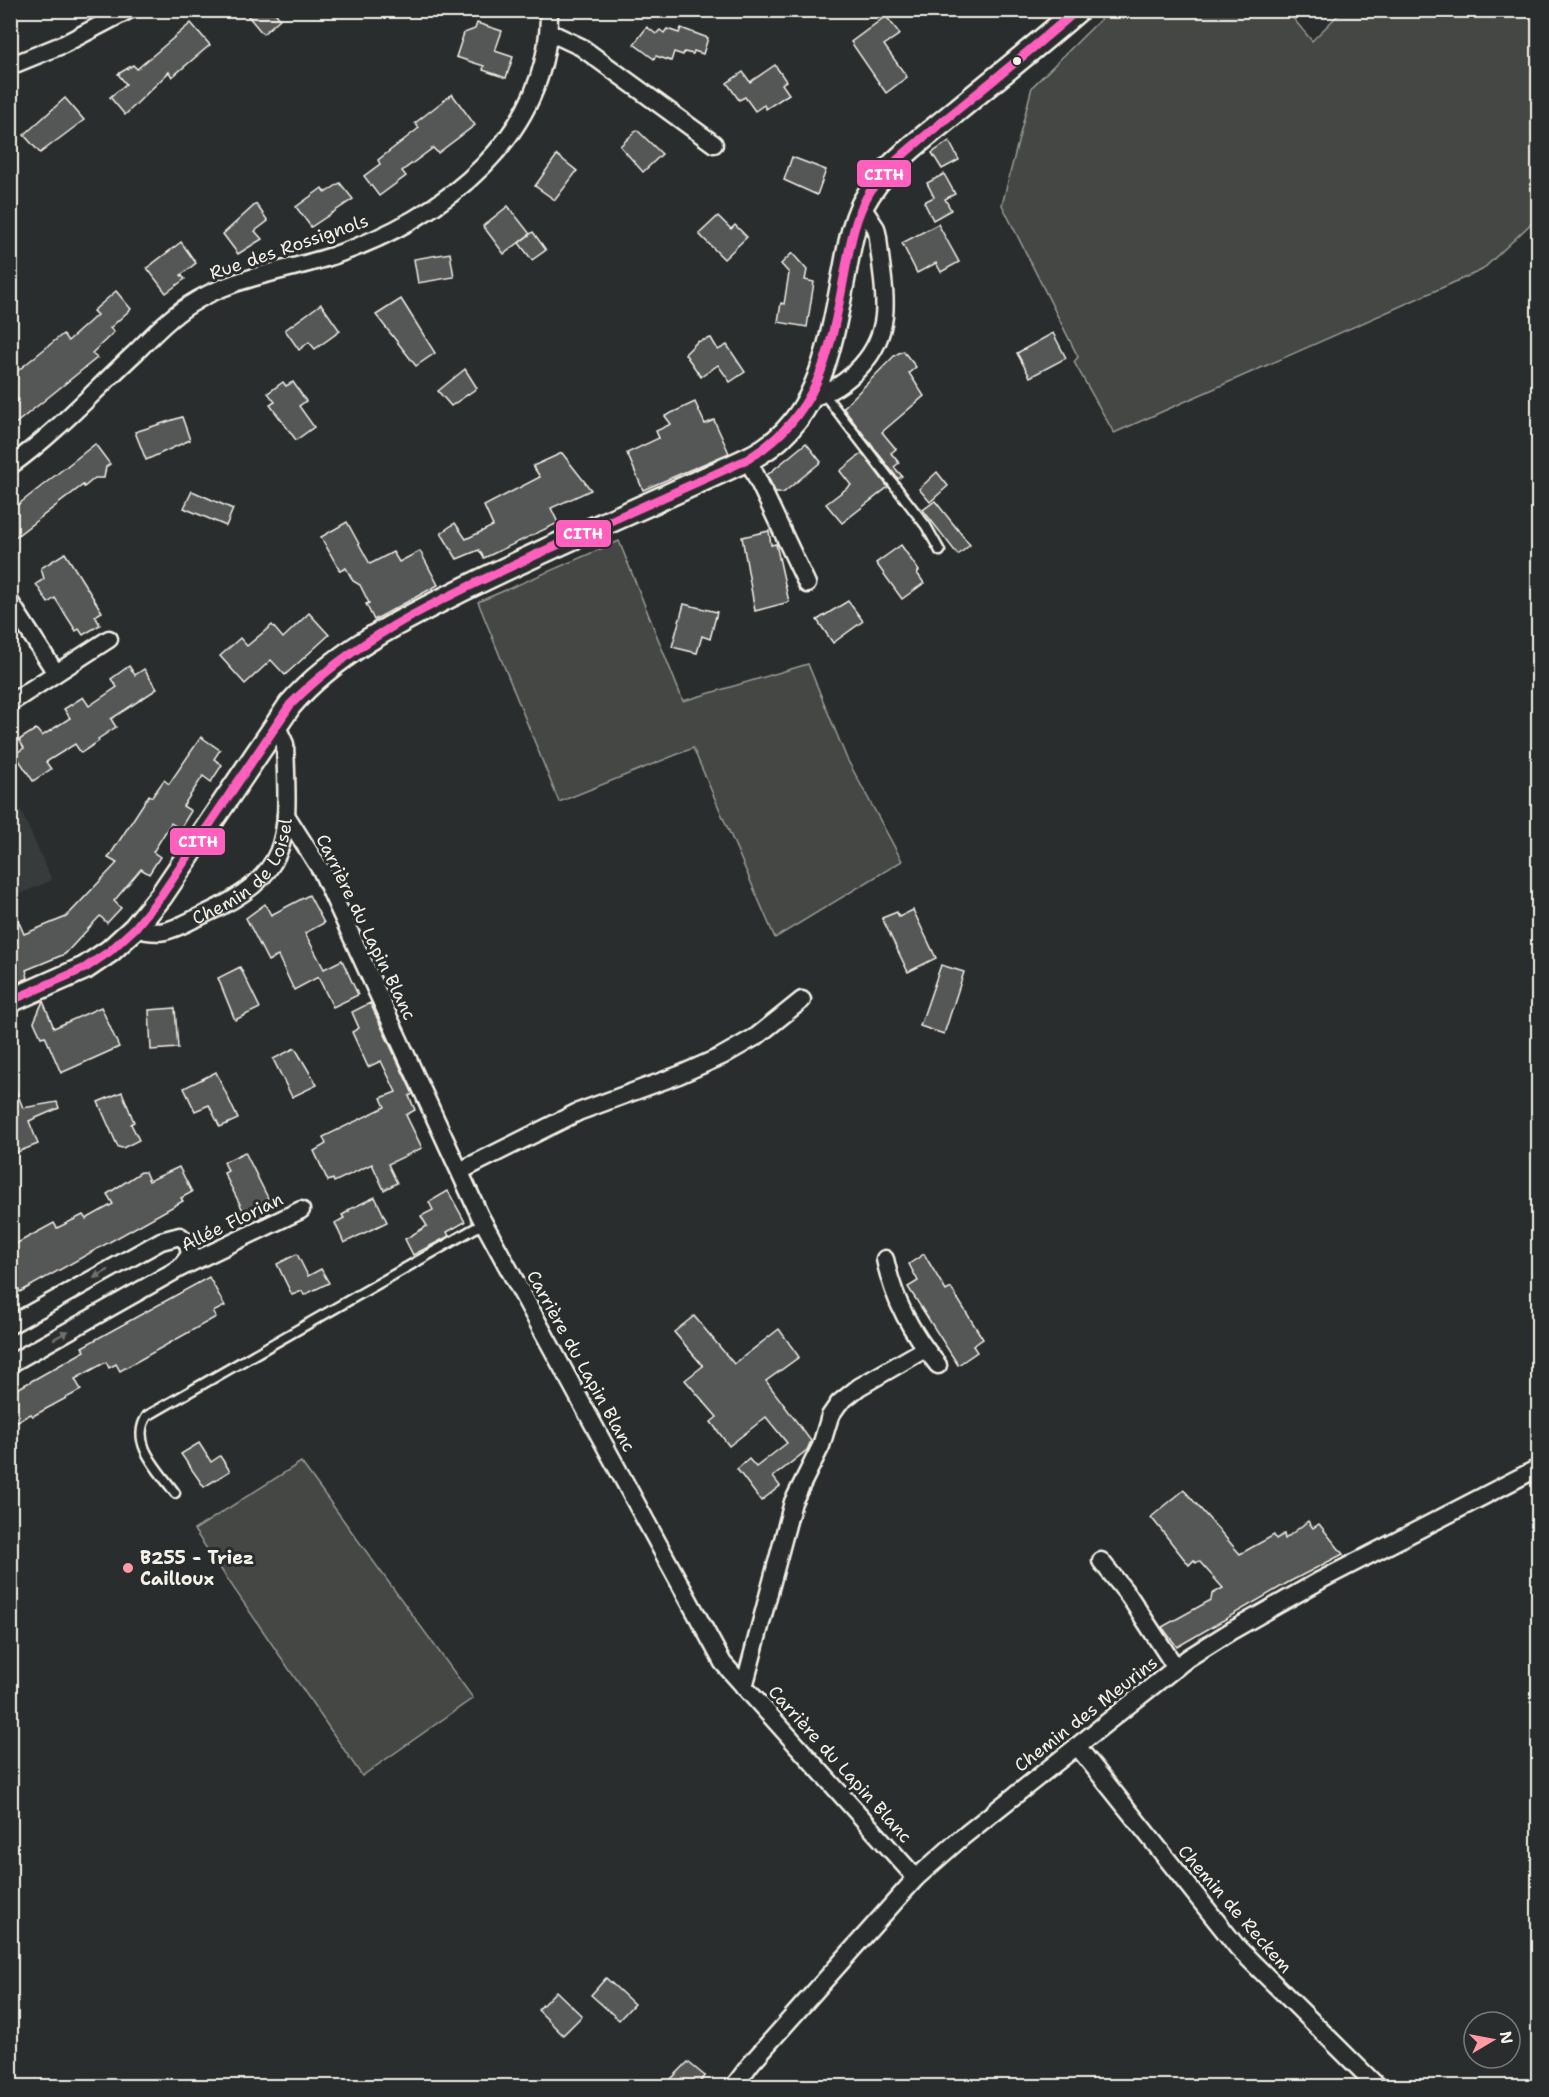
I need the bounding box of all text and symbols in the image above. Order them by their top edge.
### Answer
unlabelled marker [1011,55,1023,67]
line badge: CITH [856,159,912,188]
text: CITH [864,164,904,185]
street label: Rue des Rossignols [206,209,372,285]
line badge: CITH [555,519,612,548]
text: CITH [563,523,603,544]
street label: Chemin de Loisel [188,817,298,930]
line badge: CITH [169,827,226,856]
street label: Carrière du Lapin Blanc [310,830,422,1024]
text: CITH [178,831,218,852]
street label: Allée Florian [177,1187,287,1257]
street label: Carrière du Lapin Blanc [521,1266,641,1456]
one-way arrow [93,1269,110,1279]
one-way arrow [53,1330,70,1340]
place label: B255 - Triez Cailloux [140,1546,254,1591]
marker: B255 - Triez Cailloux [121,1561,135,1575]
street label: Chemin des Meurins [1010,1651,1162,1777]
street label: Carrière du Lapin Blanc [763,1680,917,1848]
street label: Chemin de Reckem [1173,1840,1297,1978]
north arrow [1462,2010,1522,2070]
text: N [1495,2029,1518,2046]

